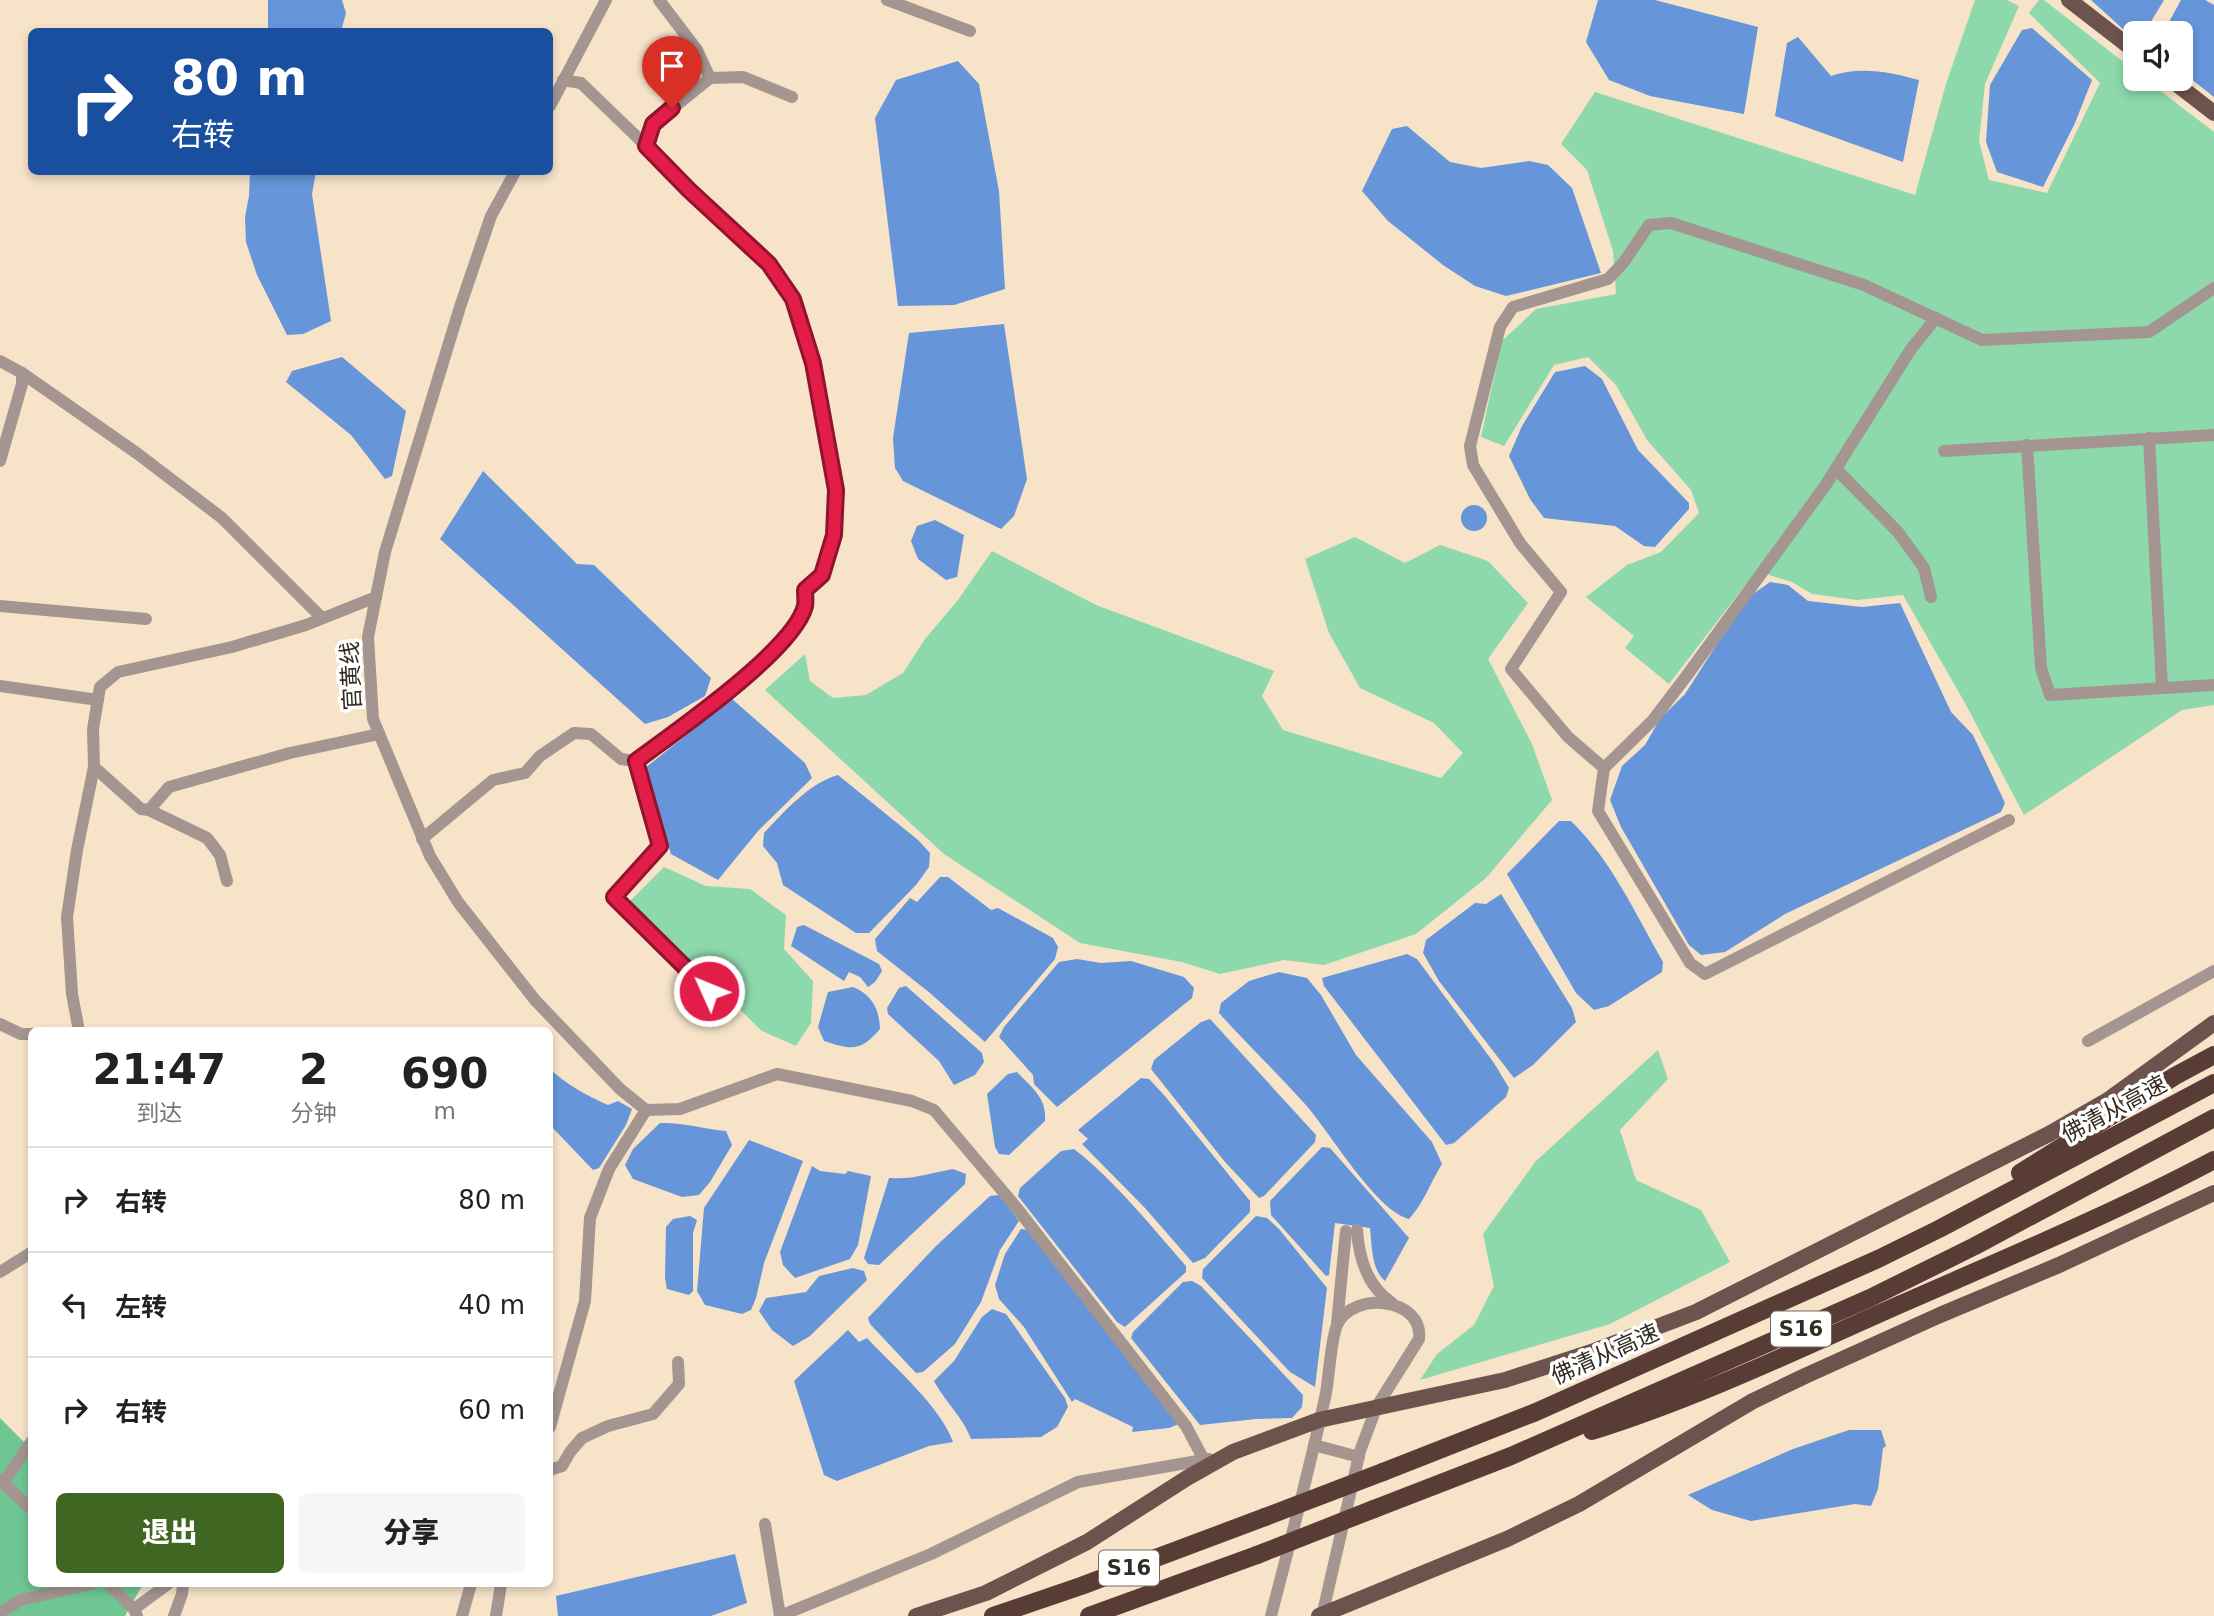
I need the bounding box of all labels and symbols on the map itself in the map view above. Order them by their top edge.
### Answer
pin [642,36,702,108]
street label: 官黄线 [336,641,366,711]
position arrow [672,954,746,1028]
street label: 佛清从高速 [2057,1071,2171,1147]
road number: S16 [1771,1312,1831,1346]
street label: 佛清从高速 [1547,1319,1663,1389]
road number: S16 [1099,1550,1159,1586]

